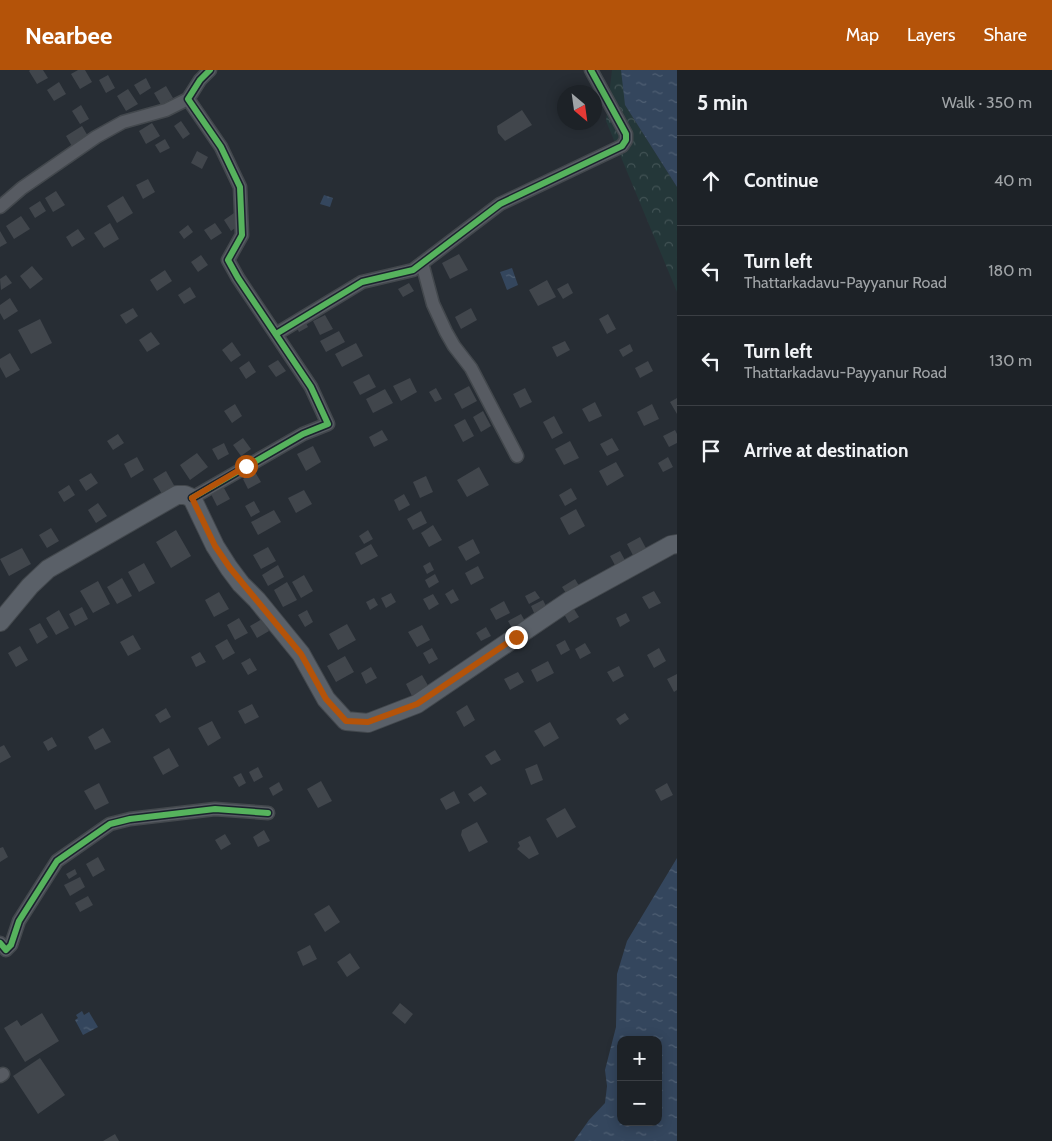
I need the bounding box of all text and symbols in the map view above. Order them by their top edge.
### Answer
text: Nearbee [25,21,112,50]
text: Map [846,24,879,46]
text: Layers [907,24,956,46]
text: Share [984,24,1027,46]
north arrow [557,85,602,130]
text: 5 min [697,90,748,115]
text: Walk · 350 m [942,93,1032,112]
icon: ahead [697,167,725,195]
text: Continue [744,169,818,192]
text: 40 m [994,171,1032,190]
text: Turn left [744,250,812,273]
icon: left [697,257,725,285]
text: 180 m [988,261,1032,280]
text: Thattarkadavu-Payyanur Road [744,273,947,292]
text: Turn left [744,340,812,363]
icon: left [697,347,725,375]
text: 130 m [989,351,1032,370]
text: Thattarkadavu-Payyanur Road [744,363,947,382]
icon: arrive [697,437,725,465]
text: Arrive at destination [744,439,908,462]
route start [235,455,258,478]
route end [505,626,528,649]
map controls [617,1036,662,1126]
button: + [617,1036,662,1081]
button: − [617,1081,662,1126]

